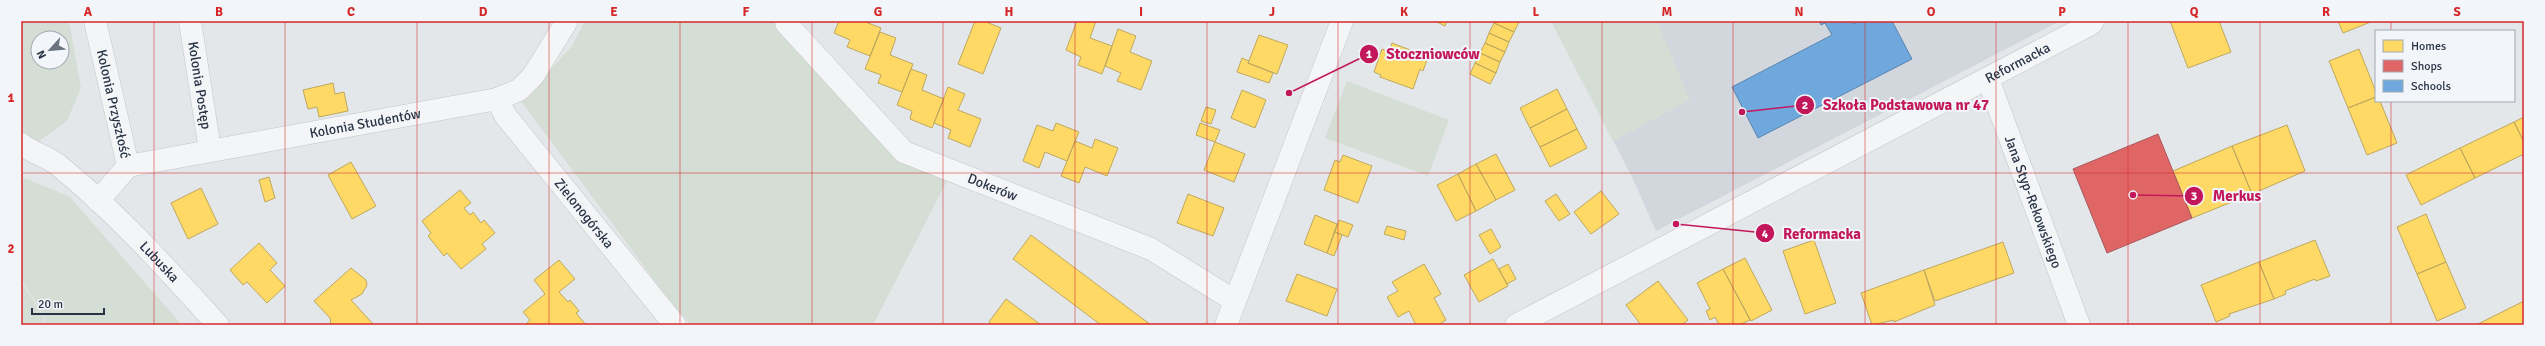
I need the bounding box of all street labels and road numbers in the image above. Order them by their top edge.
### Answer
street label: Reformacka [1982,39,2053,87]
street label: Kolonia Postęp [184,40,215,130]
street label: Kolonia Przyszłość [93,48,134,160]
street label: Kolonia Studentów [308,105,422,142]
street label: Jana Styp-Rekowskiego [2001,133,2065,271]
street label: Dokerów [965,170,1020,205]
street label: Zielonogórska [551,175,617,252]
street label: Lubuska [136,238,183,286]

